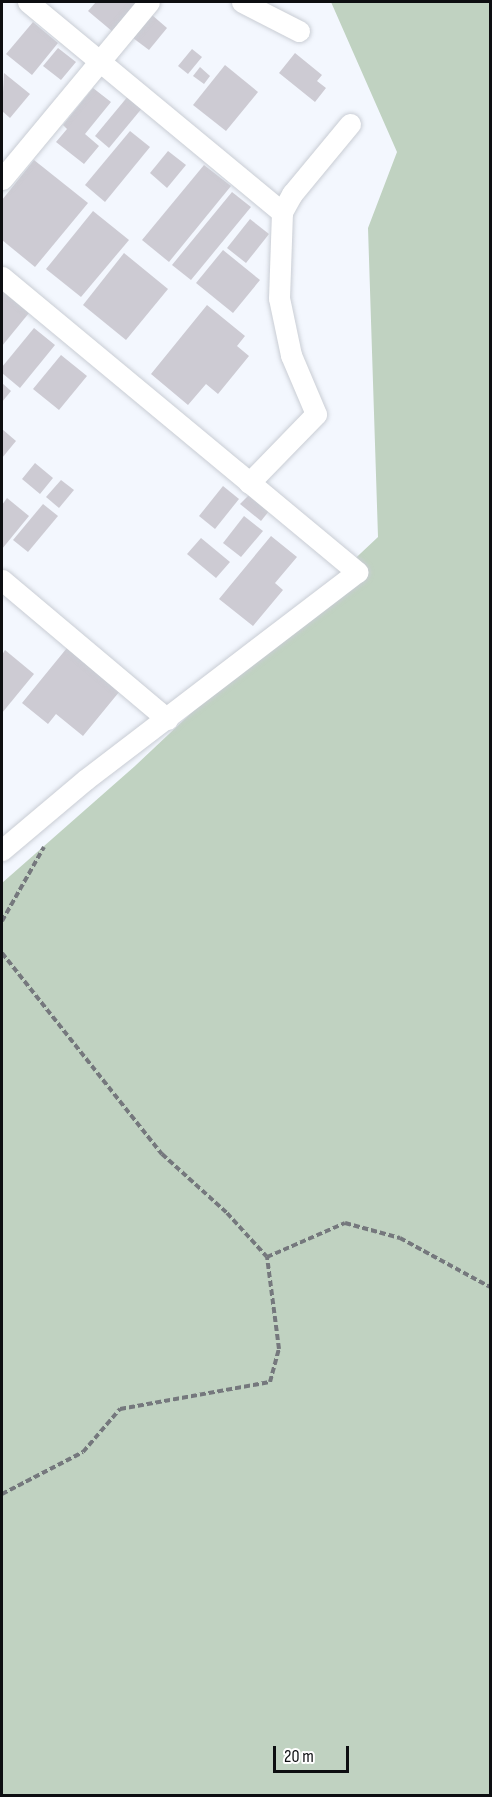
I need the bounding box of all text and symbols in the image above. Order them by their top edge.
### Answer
scale bar [276,1734,352,1772]
text: 20 m [284,1746,314,1767]

